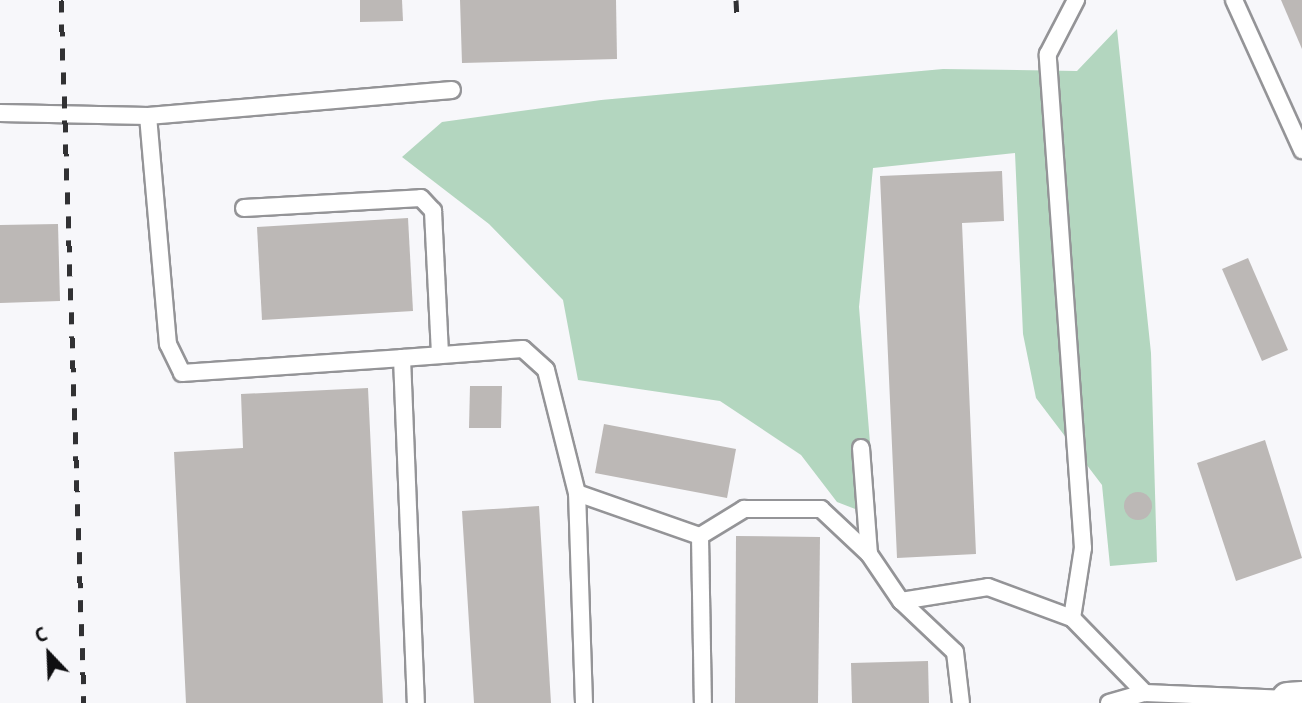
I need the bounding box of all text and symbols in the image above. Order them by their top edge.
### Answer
north arrow [14,619,84,689]
text: С [31,622,50,648]

